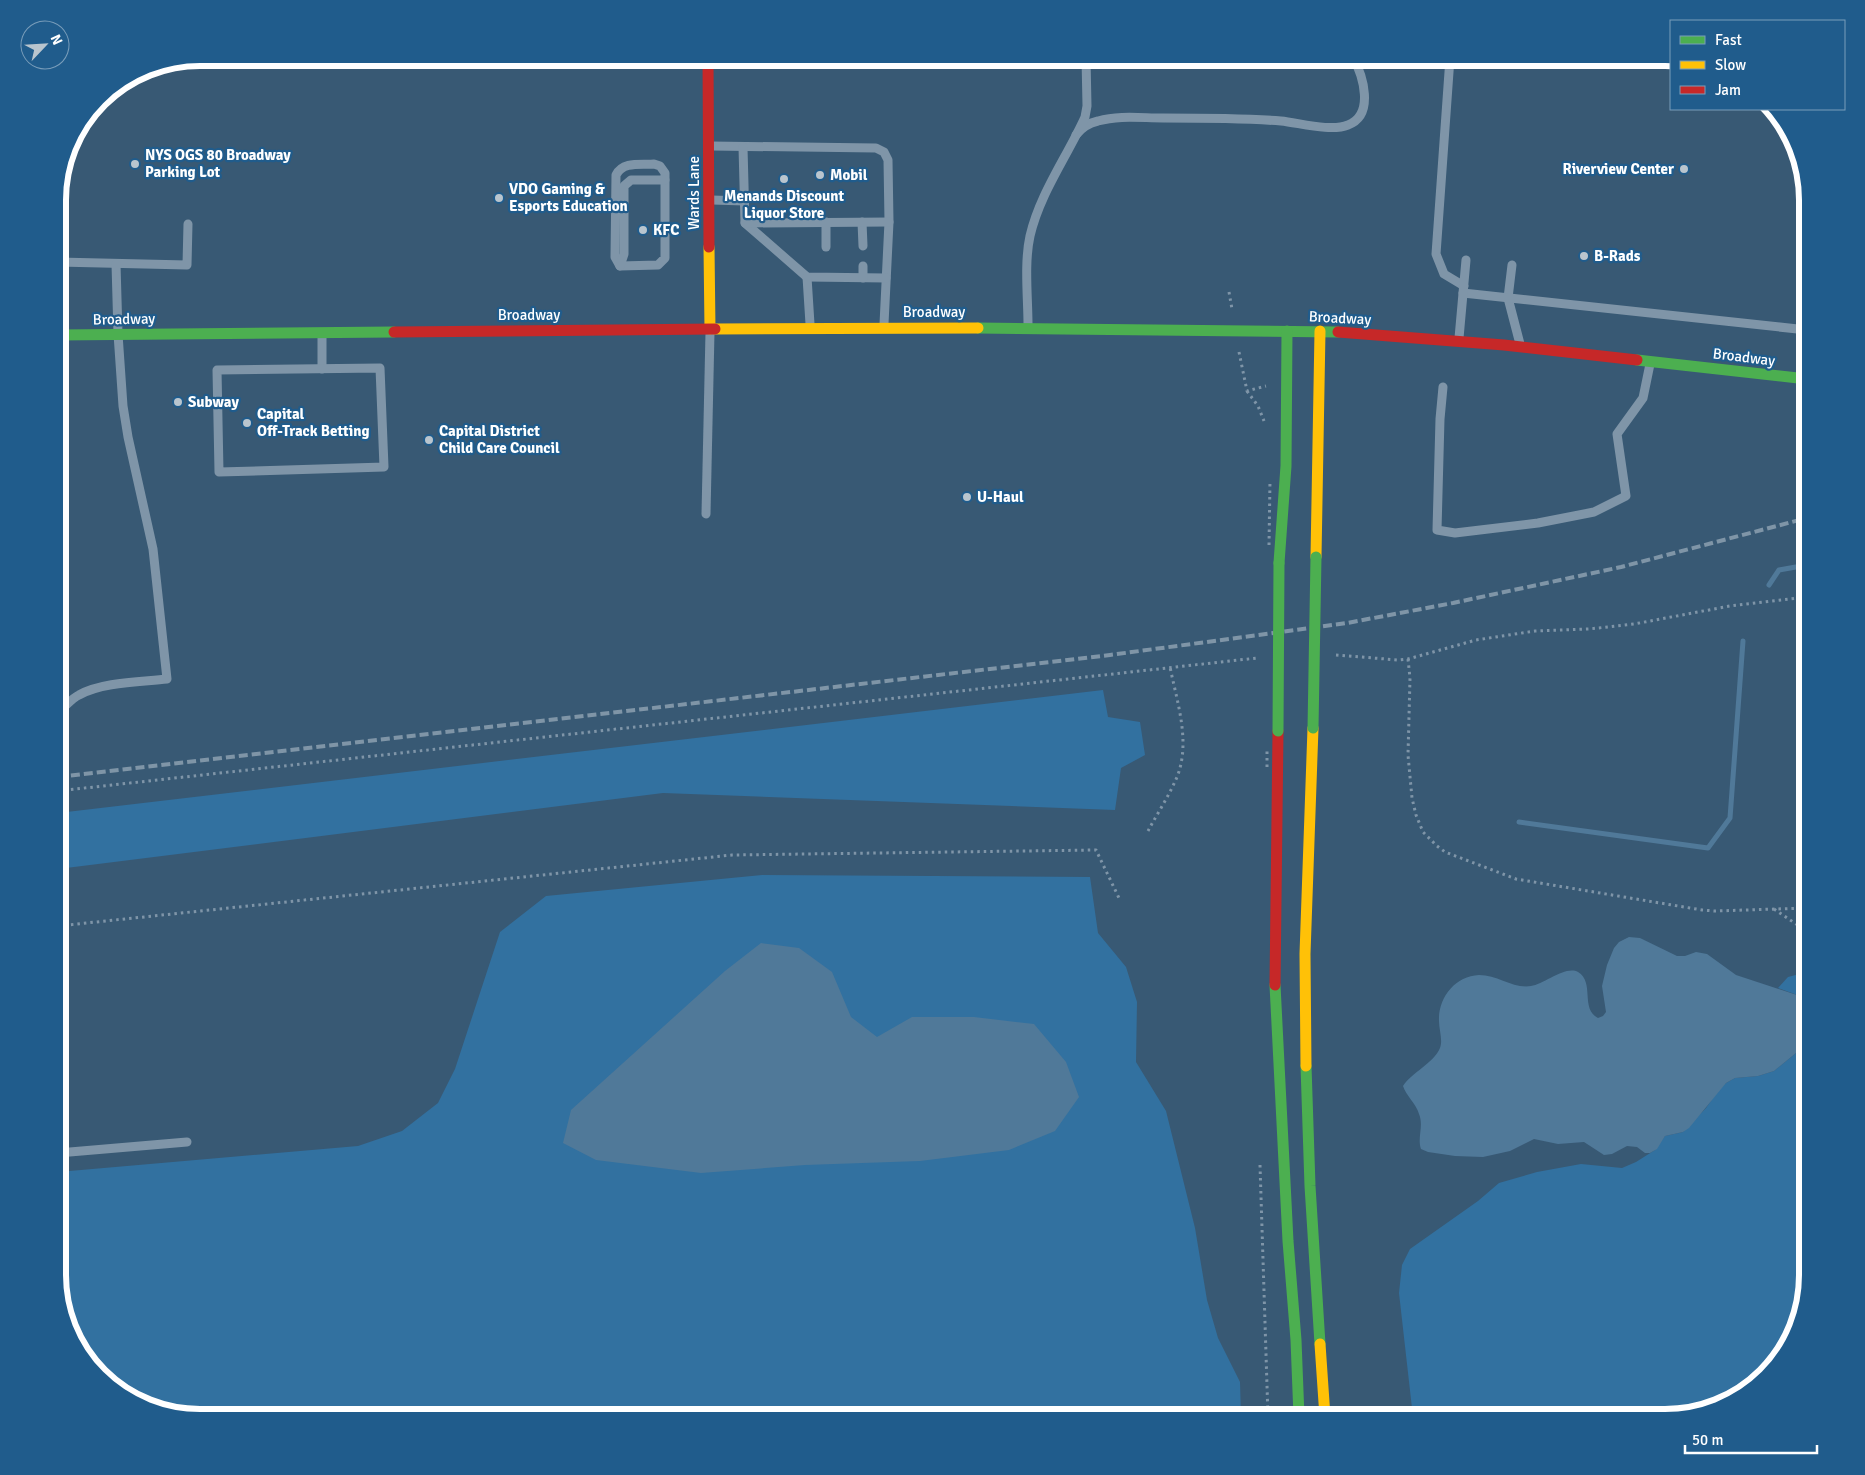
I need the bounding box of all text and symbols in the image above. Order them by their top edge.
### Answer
north arrow [20,20,70,70]
legend [1670,20,1845,110]
text: Fast [1715,31,1742,49]
text: N [47,32,66,48]
text: Slow [1715,56,1746,74]
text: Jam [1715,81,1741,99]
place label: NYS OGS 80 Broadway Parking Lot [145,146,291,181]
street label: Wards Lane [685,156,703,230]
marker: NYS OGS 80 Broadway Parking Lot [129,158,141,170]
place label: Riverview Center [1562,160,1674,178]
marker: Riverview Center [1678,163,1690,175]
place label: Mobil [830,166,868,184]
marker: Mobil [814,169,826,181]
marker: Menands Discount Liquor Store [778,173,790,185]
place label: VDO Gaming & Esports Education [509,180,628,215]
place label: Menands Discount Liquor Store [724,187,844,222]
marker: VDO Gaming & Esports Education [493,192,505,204]
place label: KFC [653,221,679,239]
marker: KFC [637,224,649,236]
place label: B-Rads [1594,247,1641,265]
marker: B-Rads [1578,250,1590,262]
street label: Broadway [903,303,965,321]
street label: Broadway [498,306,560,324]
street label: Broadway [1308,307,1372,329]
street label: Broadway [93,309,155,329]
street label: Broadway [1712,344,1776,370]
place label: Subway [188,393,239,411]
marker: Subway [172,396,184,408]
place label: Capital Off-Track Betting [257,405,369,440]
marker: Capital Off-Track Betting [241,417,253,429]
place label: Capital District Child Care Council [439,422,560,457]
marker: Capital District Child Care Council [423,434,435,446]
place label: U-Haul [977,488,1024,506]
marker: U-Haul [961,491,973,503]
scale bar [1685,1422,1818,1454]
text: 50 m [1692,1431,1723,1449]

